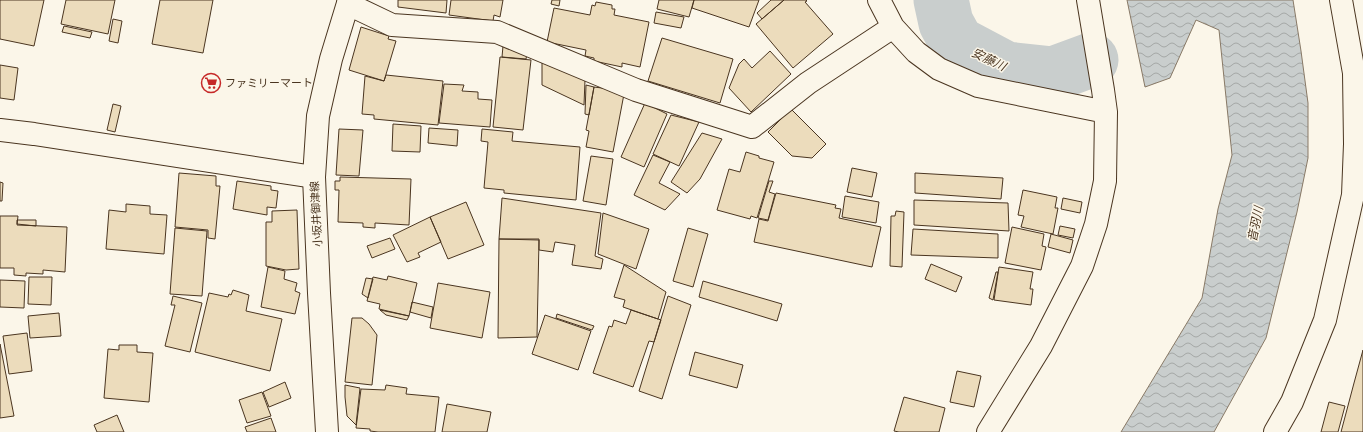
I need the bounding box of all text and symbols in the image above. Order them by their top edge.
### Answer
water label: 安藤川 [970,44,1010,75]
supermarket icon: ファミリーマート [200,72,222,94]
place label: ファミリーマート [225,76,313,90]
street label: 小坂井御津線 [307,181,325,247]
water label: 音羽川 [1244,203,1266,243]

